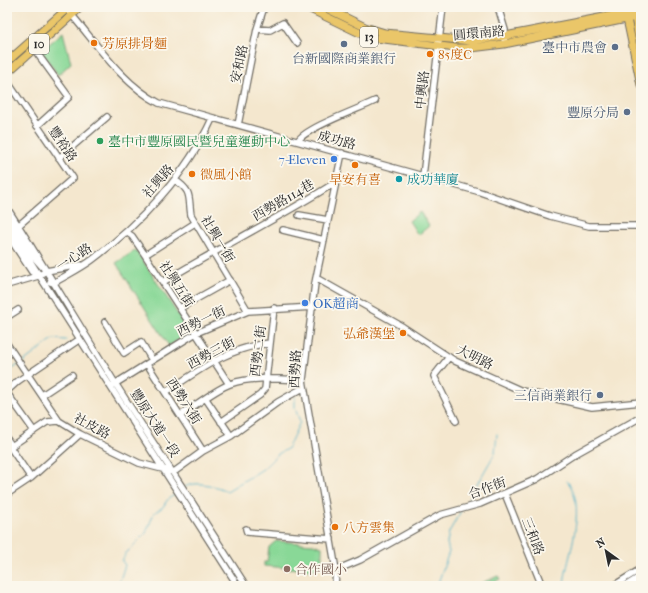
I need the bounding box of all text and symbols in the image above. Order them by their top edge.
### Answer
street label: 圓環南路 [452,23,506,43]
road number: 13 [360,27,378,47]
road number: 10 [29,34,49,54]
place label: 芳原排骨麵 [102,36,167,51]
marker: 芳原排骨麵 [89,38,99,48]
marker: 台新國際商業銀行 [339,39,349,49]
place label: 臺中市農會 [542,40,607,55]
marker: 臺中市農會 [610,42,620,52]
street label: 安和路 [228,43,250,85]
place label: 85度C [438,47,472,62]
marker: 85度C [425,49,435,59]
place label: 台新國際商業銀行 [292,51,396,66]
street label: 中興路 [413,70,431,110]
place label: 豐原分局 [567,105,619,120]
marker: 豐原分局 [622,107,632,117]
street label: 豐裕路 [46,124,80,164]
street label: 成功路 [316,128,358,152]
place label: 臺中市豐原國民暨兒童運動中心 [108,134,290,149]
marker: 臺中市豐原國民暨兒童運動中心 [95,136,105,146]
place label: 7-Eleven [278,152,326,167]
marker: 7-Eleven [329,154,339,164]
marker: 早安有喜 [350,160,360,170]
street label: 社興路 [140,161,176,201]
place label: 微風小館 [200,167,252,182]
marker: 微風小館 [187,169,197,179]
place label: 早安有喜 [329,172,381,187]
place label: 成功華廈 [407,172,459,187]
marker: 成功華廈 [394,174,404,184]
street label: 西勢路114巷 [249,176,317,224]
street label: 社興一街 [198,213,238,265]
street label: 一心路 [54,240,94,274]
street label: 社興五街 [157,258,197,310]
place label: OK超商 [313,296,359,311]
marker: OK超商 [300,298,310,308]
street label: 西勢一街 [174,303,228,339]
street label: 西勢二街 [247,324,269,378]
place label: 弘爺漢堡 [343,326,395,341]
marker: 弘爺漢堡 [398,328,408,338]
street label: 西勢三街 [185,334,237,372]
street label: 大明路 [454,342,496,372]
street label: 西勢路 [286,349,304,389]
street label: 西勢六街 [164,375,204,427]
street label: 豐原大道一段 [127,386,183,460]
place label: 三信商業銀行 [514,388,592,403]
marker: 三信商業銀行 [595,390,605,400]
street label: 社皮路 [71,410,113,442]
street label: 合作街 [466,474,508,502]
street label: 三和路 [519,515,547,557]
place label: 八方雲集 [343,520,395,535]
marker: 八方雲集 [330,522,340,532]
north arrow [586,531,626,571]
text: N [594,535,608,551]
place label: 合作國小 [295,562,347,577]
marker: 合作國小 [282,564,292,574]

